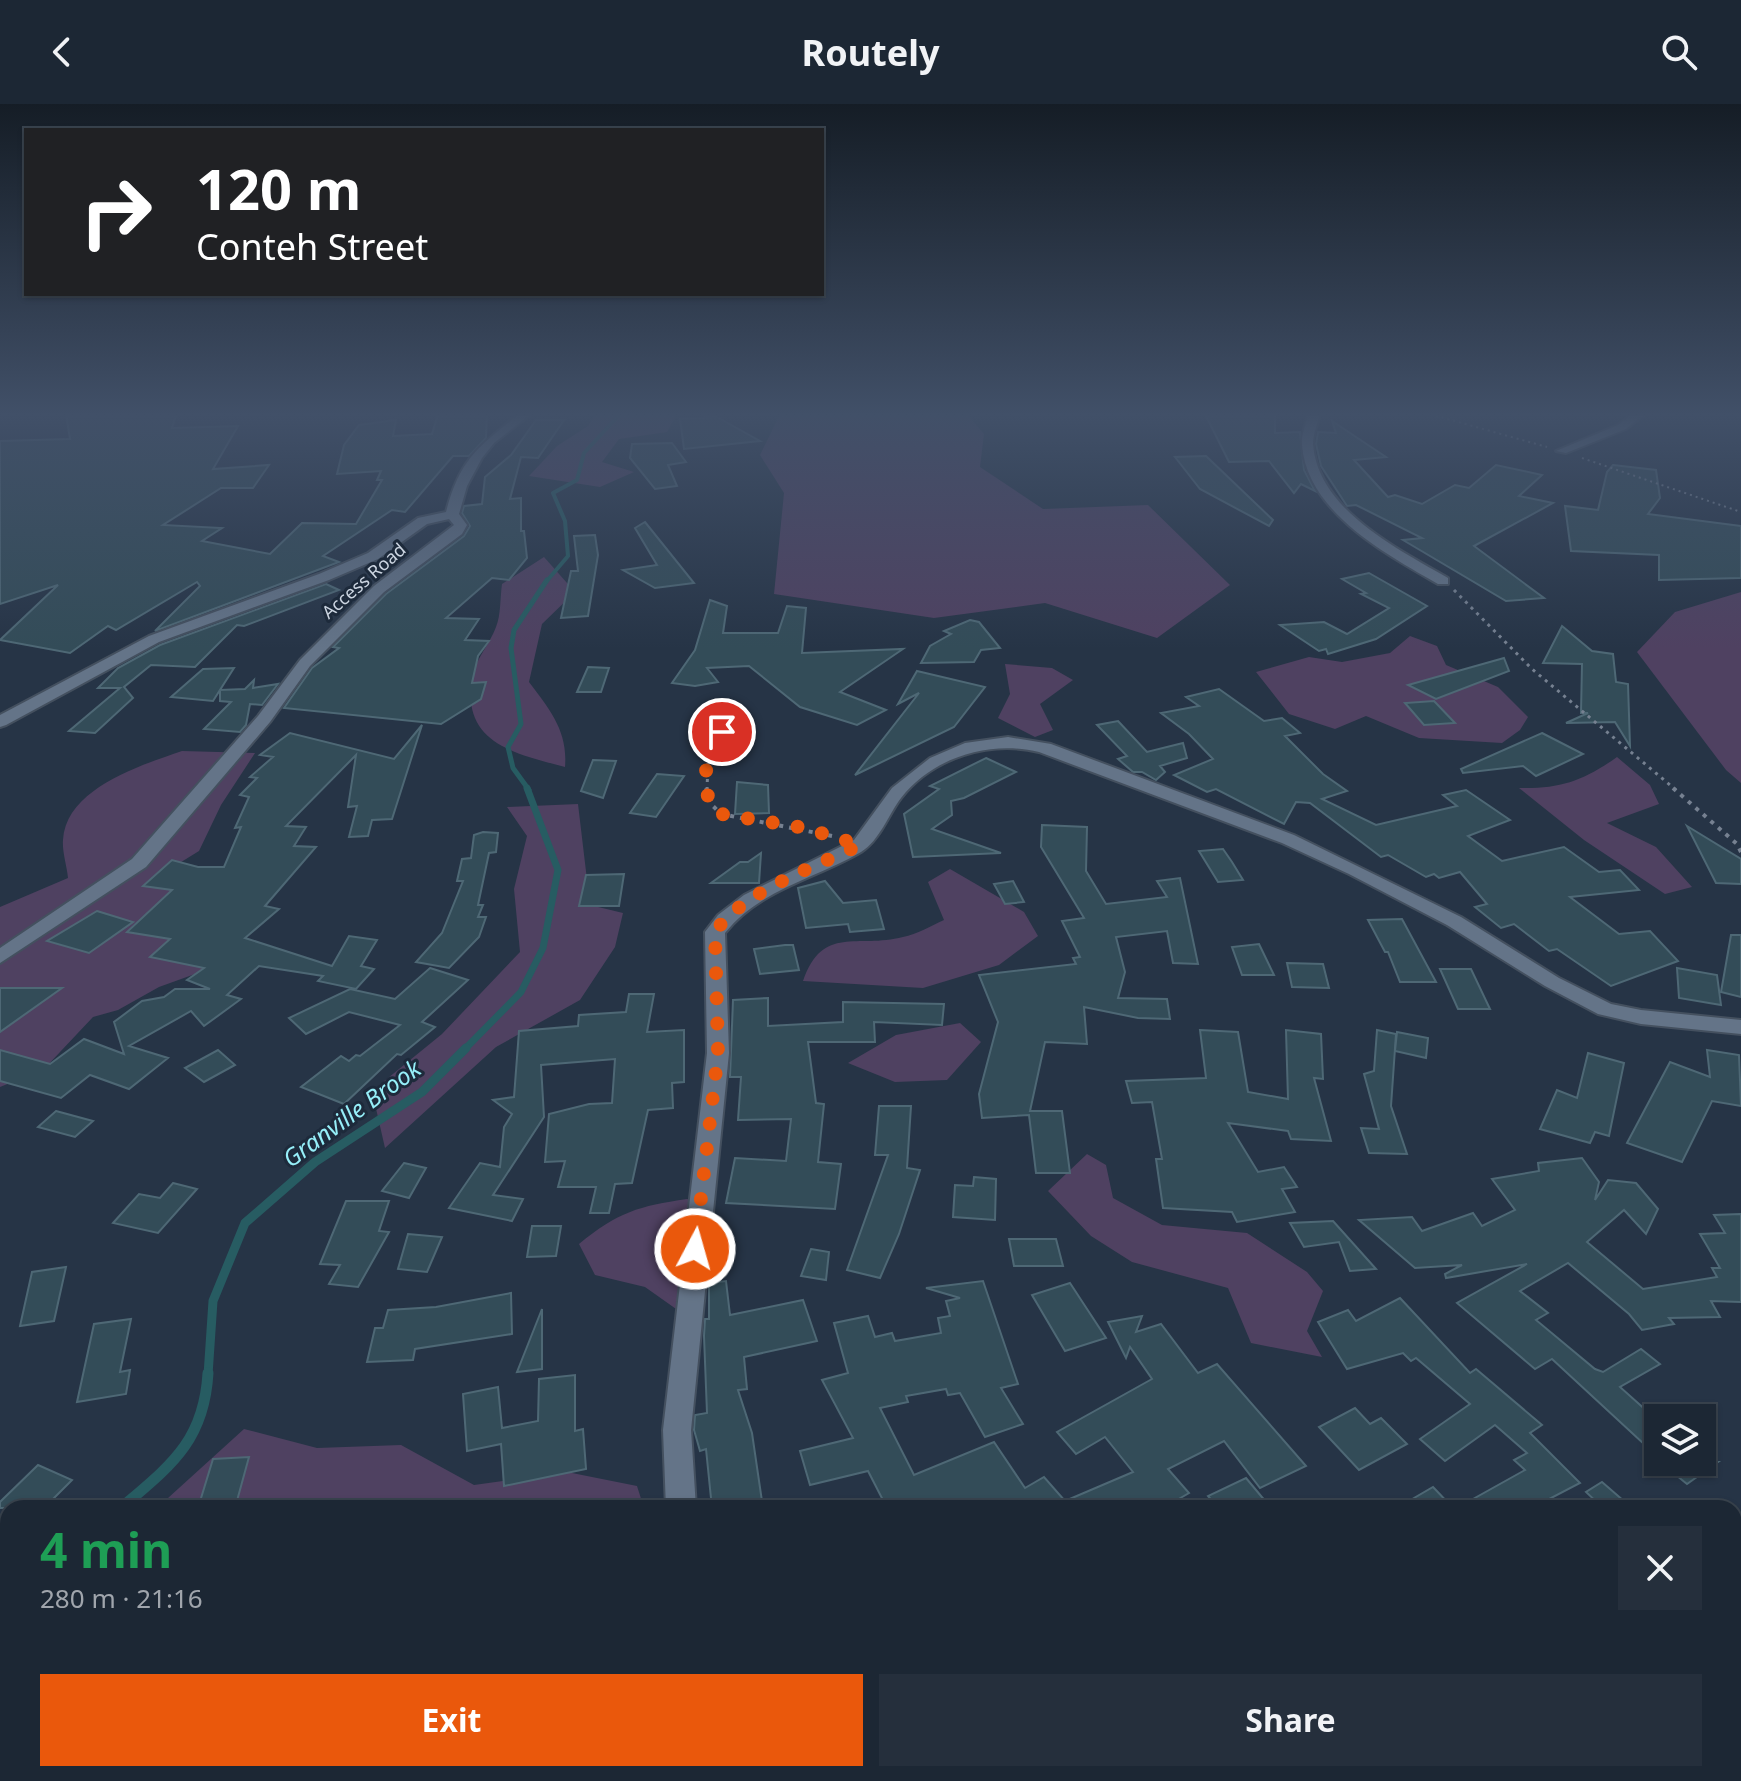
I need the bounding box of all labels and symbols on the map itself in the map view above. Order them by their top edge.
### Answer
street label: Access Road [316,537,411,623]
pin [688,698,756,766]
water label: Granville Brook [275,1051,428,1174]
position arrow [653,1207,737,1291]

